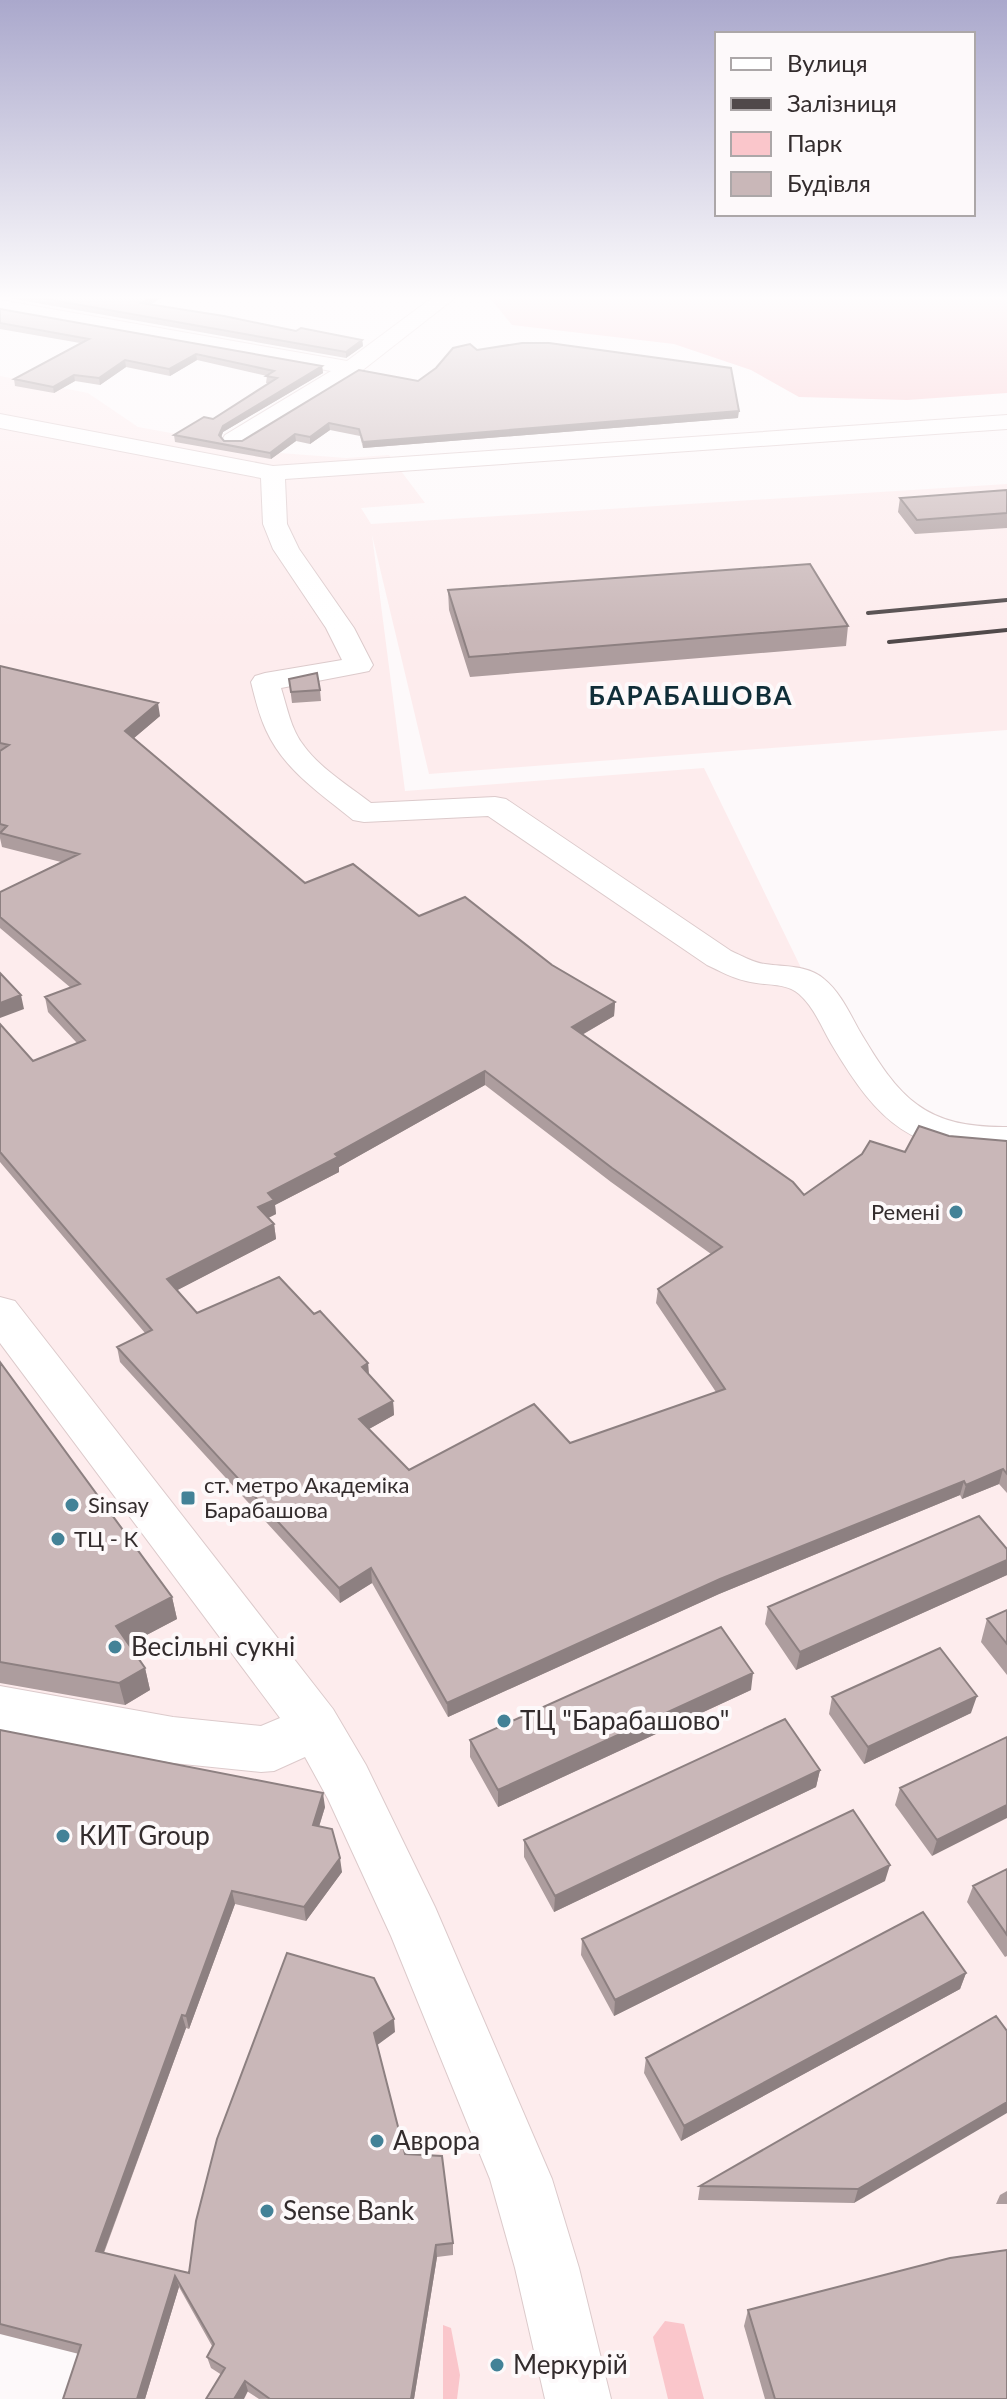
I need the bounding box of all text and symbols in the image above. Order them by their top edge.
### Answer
legend [715,32,975,216]
text: Вулиця [787,48,868,77]
text: Залізниця [787,88,897,117]
text: Парк [787,128,843,157]
text: Будівля [787,168,871,197]
district label: БАРАБАШОВА [589,679,793,711]
place label: Ремені [871,1198,940,1225]
marker: Ремені [947,1203,965,1221]
place label: ст. метро Академіка Барабашова [204,1471,409,1523]
marker: ст. метро Академіка Барабашова [179,1489,197,1507]
place label: Sinsay [88,1491,150,1518]
marker: Sinsay [63,1496,81,1514]
place label: ТЦ - К [74,1525,139,1552]
marker: ТЦ - К [49,1530,67,1548]
place label: Весільні сукні [131,1630,295,1662]
marker: Весільні сукні [106,1638,124,1656]
place label: ТЦ "Барабашово" [520,1704,729,1736]
marker: ТЦ "Барабашово" [495,1712,513,1730]
place label: КИТ Group [79,1819,210,1851]
marker: КИТ Group [54,1827,72,1845]
place label: Аврора [393,2124,480,2156]
marker: Аврора [368,2132,386,2150]
place label: Sense Bank [283,2194,415,2226]
marker: Sense Bank [258,2202,276,2220]
place label: Меркурій [513,2348,628,2380]
marker: Меркурій [488,2356,506,2374]

